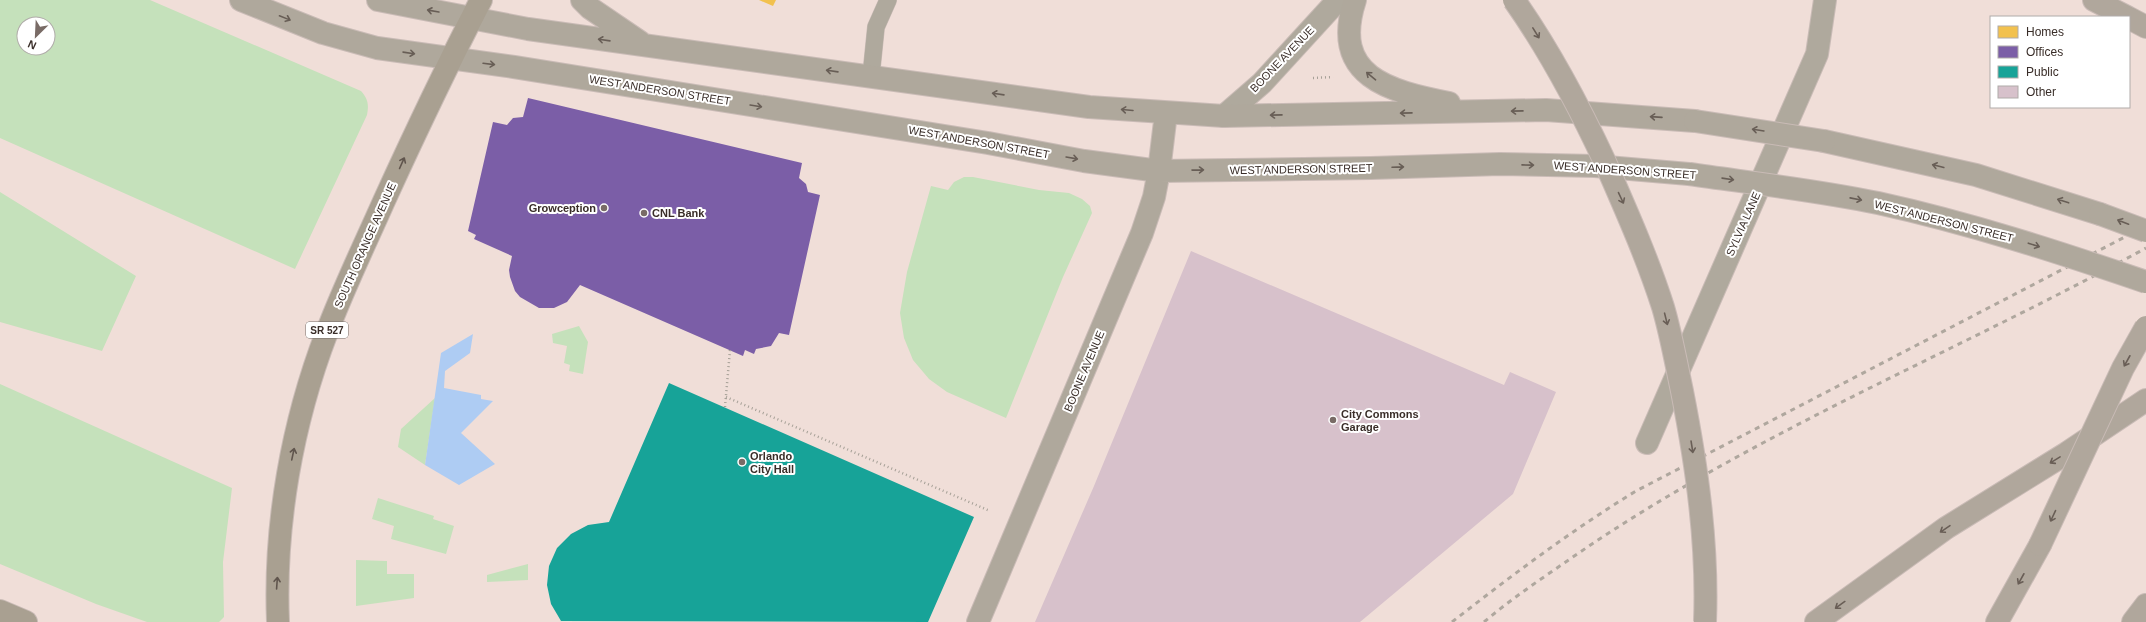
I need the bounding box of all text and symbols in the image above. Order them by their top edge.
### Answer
one-way arrow [427,7,440,15]
one-way arrow [278,14,290,22]
north arrow [16,16,56,56]
legend [1990,16,2130,108]
street label: BOONE AVENUE [1248,24,1316,94]
text: Homes [2026,25,2064,39]
one-way arrow [1531,27,1540,38]
one-way arrow [598,36,611,44]
text: N [26,38,38,52]
text: Offices [2026,45,2063,59]
one-way arrow [402,49,415,57]
one-way arrow [483,60,496,68]
text: Public [2026,65,2059,79]
one-way arrow [826,67,839,75]
one-way arrow [1366,71,1376,80]
street label: WEST ANDERSON STREET [589,73,732,107]
text: Other [2026,85,2056,99]
one-way arrow [992,90,1005,98]
one-way arrow [749,102,762,110]
one-way arrow [1121,106,1134,113]
one-way arrow [1511,107,1524,115]
one-way arrow [1400,109,1413,117]
one-way arrow [1270,111,1283,119]
one-way arrow [1650,114,1663,121]
street label: WEST ANDERSON STREET [908,124,1051,160]
one-way arrow [1752,126,1765,134]
one-way arrow [1065,155,1078,163]
one-way arrow [399,157,406,169]
street label: WEST ANDERSON STREET [1553,159,1697,181]
one-way arrow [1521,161,1534,168]
one-way arrow [1932,161,1945,169]
street label: WEST ANDERSON STREET [1229,162,1373,176]
one-way arrow [1391,164,1404,171]
one-way arrow [1191,166,1204,174]
one-way arrow [1721,175,1734,183]
street label: SOUTH ORANGE AVENUE [332,180,398,310]
street label: SYLVIA LANE [1724,190,1762,258]
one-way arrow [1618,191,1625,203]
one-way arrow [1849,196,1862,204]
one-way arrow [2057,197,2070,204]
street label: WEST ANDERSON STREET [1873,198,2015,244]
place label: Growception [529,202,596,214]
marker: Growception [599,203,609,213]
place label: CNL Bank [652,207,705,219]
marker: CNL Bank [639,208,649,218]
one-way arrow [2117,218,2129,226]
one-way arrow [2027,242,2040,249]
one-way arrow [1662,313,1670,326]
road number: SR 527 [306,322,348,338]
street label: BOONE AVENUE [1062,329,1106,413]
one-way arrow [2122,354,2130,366]
place label: City Commons Garage [1341,408,1419,433]
marker: City Commons Garage [1328,415,1338,425]
one-way arrow [1688,440,1696,453]
one-way arrow [289,448,297,461]
place label: Orlando City Hall [750,450,794,475]
one-way arrow [2050,456,2061,464]
marker: Orlando City Hall [737,457,747,467]
one-way arrow [2049,510,2056,522]
one-way arrow [1940,525,1951,533]
one-way arrow [2016,573,2024,585]
one-way arrow [274,577,281,590]
one-way arrow [1834,601,1845,609]

